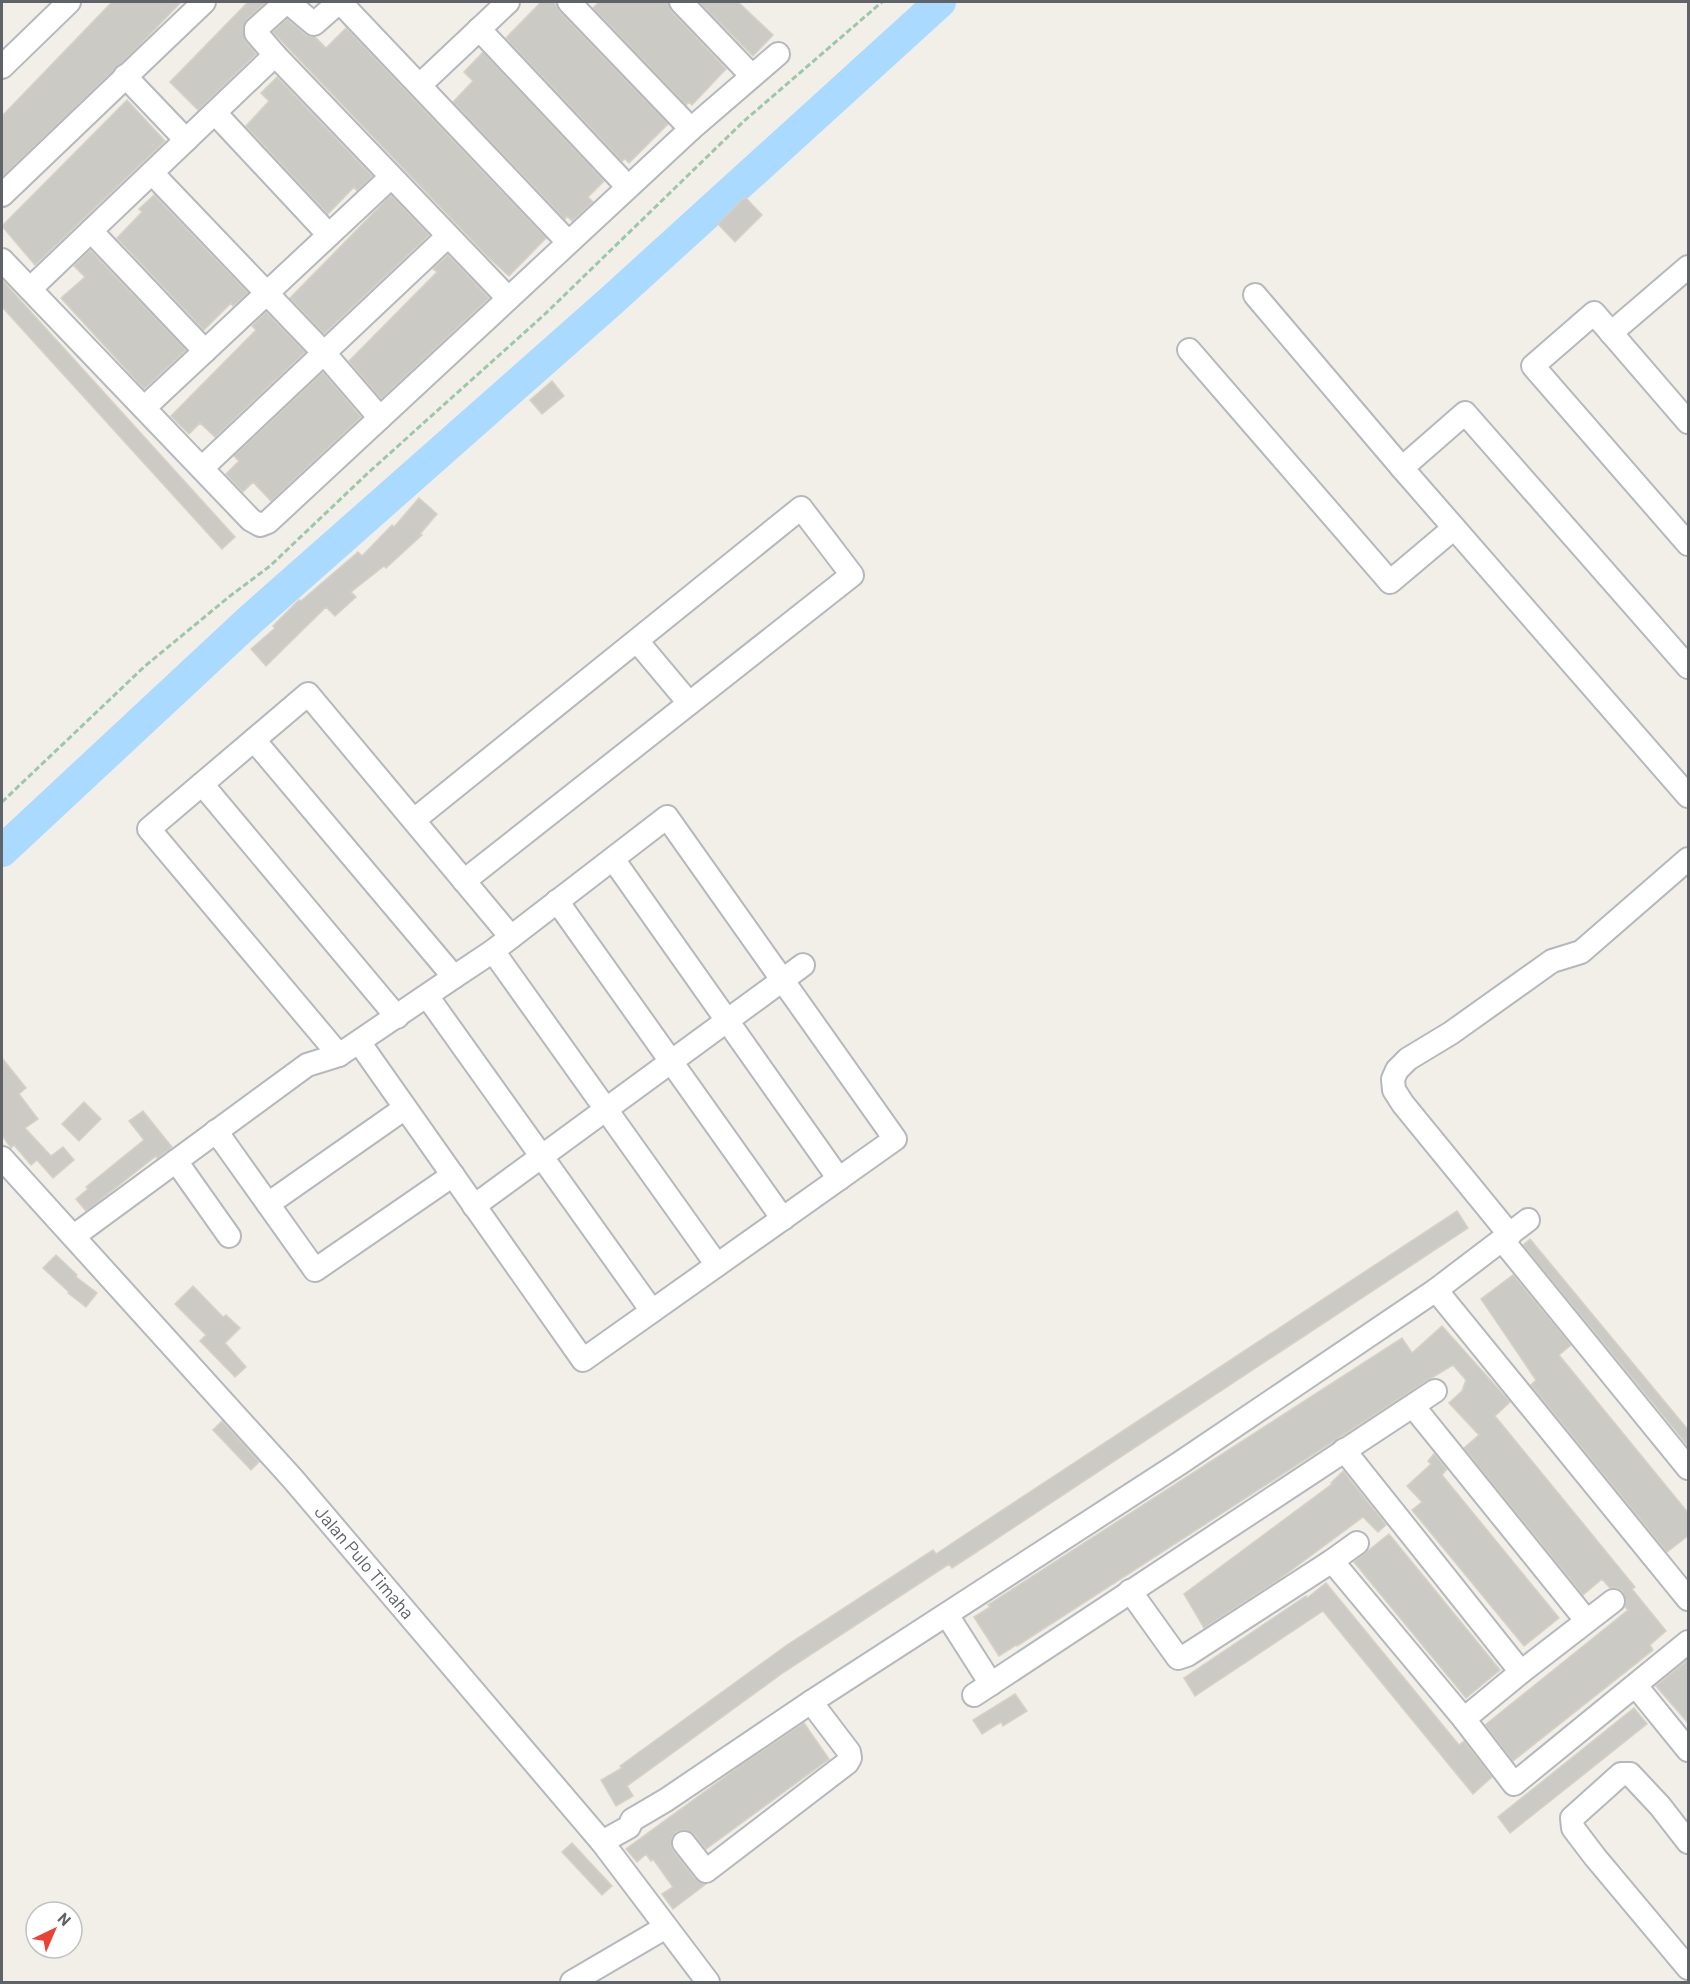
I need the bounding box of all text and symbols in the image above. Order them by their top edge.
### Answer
street label: Jalan Pulo Timaha [311,1501,419,1623]
north arrow [24,1900,84,1960]
text: N [54,1908,75,1929]

